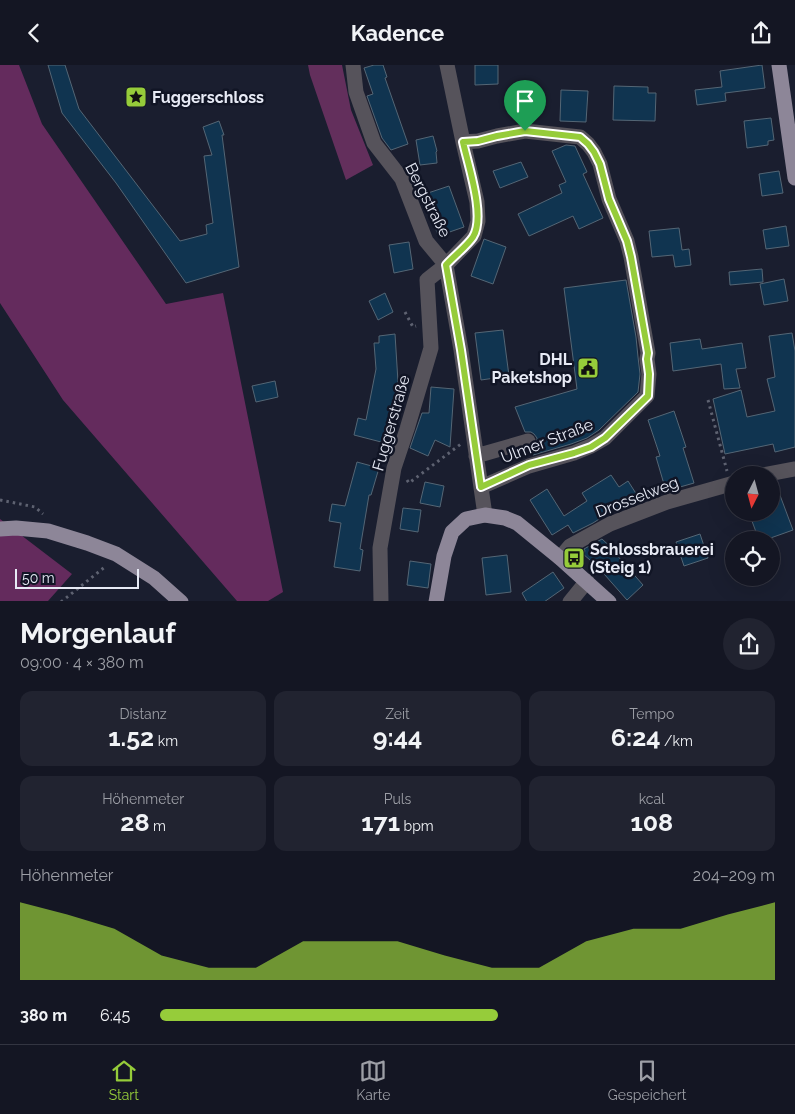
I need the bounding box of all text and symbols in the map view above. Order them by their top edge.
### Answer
icon: back [20,19,48,47]
icon: share [747,19,775,47]
text: Kadence [351,20,444,46]
pin [504,80,546,131]
place icon: Fuggerschloss [124,85,148,109]
icon: arrive [511,87,539,115]
place label: Fuggerschloss [152,88,264,107]
street label: Bergstraße [401,160,455,240]
place label: DHL Paketshop [491,350,573,387]
public building icon: DHL Paketshop [576,356,600,380]
street label: Fuggerstraße [368,373,414,473]
street label: Ulmer Straße [498,415,596,467]
north arrow [725,466,780,521]
map controls [725,466,780,586]
street label: Drosselweg [593,472,681,522]
button: locate [725,531,780,586]
place label: Schlossbrauerei (Steig 1) [590,540,714,577]
bus stop icon: Schlossbrauerei (Steig 1) [562,546,586,570]
scale bar [15,567,139,590]
text: 50 m [22,570,55,586]
text: Morgenlauf [20,617,176,650]
button: share [723,618,775,670]
text: 09:00 · 4 × 380 m [20,653,144,672]
text: Distanz [120,706,167,722]
text: Zeit [385,706,410,722]
text: Tempo [629,706,674,722]
text: 1.52 [108,722,154,752]
text: 9:44 [373,722,422,752]
text: 6:24 [611,722,661,752]
text: km [154,733,178,749]
text: /km [661,733,693,749]
text: Höhenmeter [102,791,184,807]
text: Puls [384,791,411,807]
text: kcal [639,791,665,807]
text: 28 [120,807,150,837]
text: 171 [361,807,400,837]
text: 108 [630,807,673,837]
text: m [150,818,166,834]
text: bpm [400,818,434,834]
text: Höhenmeter [20,866,114,885]
text: 204–209 m [693,866,775,885]
text: 380 m [20,1006,67,1025]
text: 6:45 [100,1006,130,1025]
tab: Start [109,1057,139,1103]
tab: Karte [356,1057,391,1103]
tab: Gespeichert [608,1057,686,1103]

